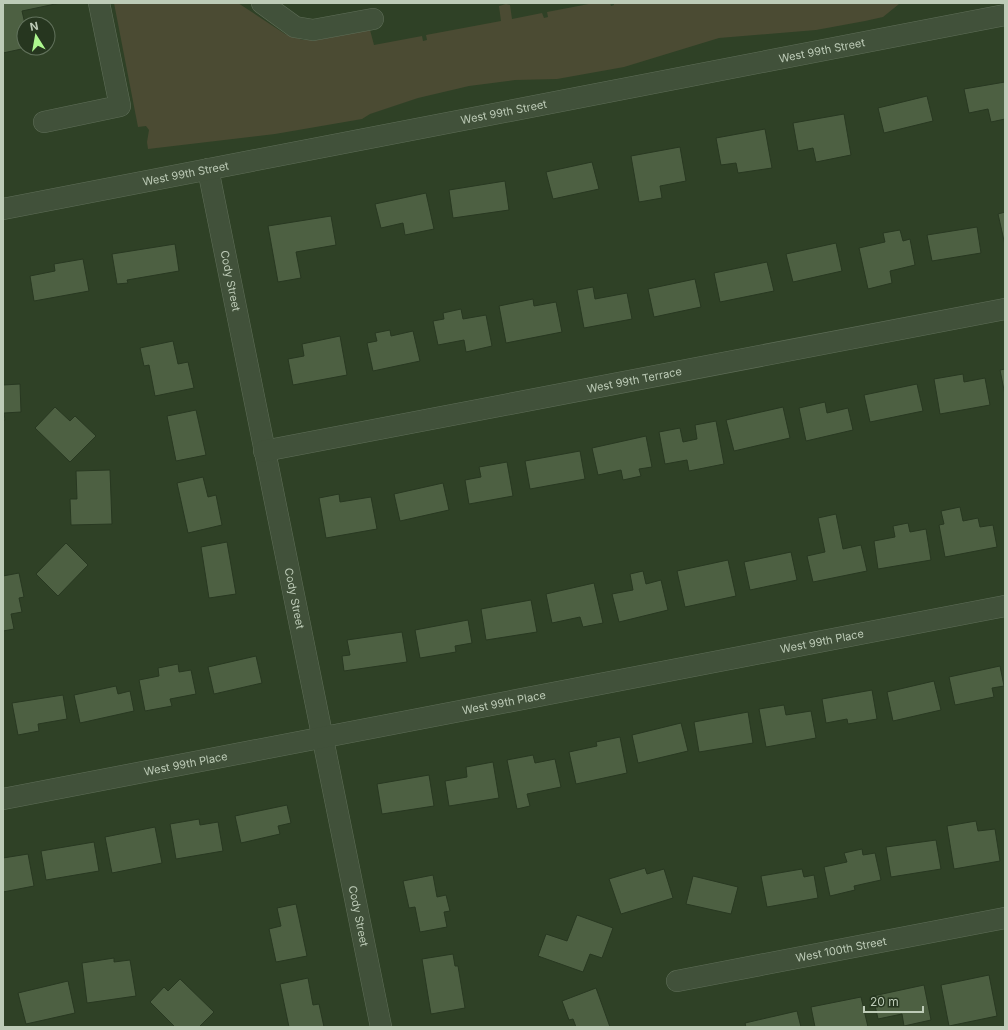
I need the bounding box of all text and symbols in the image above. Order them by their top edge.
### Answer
north arrow [16,16,56,56]
text: N [29,19,40,34]
street label: West 99th Street [778,35,866,66]
street label: West 99th Street [459,97,548,127]
street label: West 99th Street [141,158,230,189]
street label: Cody Street [218,249,244,313]
street label: West 99th Terrace [586,364,683,396]
street label: Cody Street [282,567,308,630]
street label: West 99th Place [779,626,865,656]
street label: West 99th Place [461,688,547,717]
street label: West 99th Place [143,749,229,779]
street label: Cody Street [346,884,372,948]
street label: West 100th Street [794,934,888,965]
scale bar [864,988,923,1014]
text: 20 m [870,994,899,1009]

